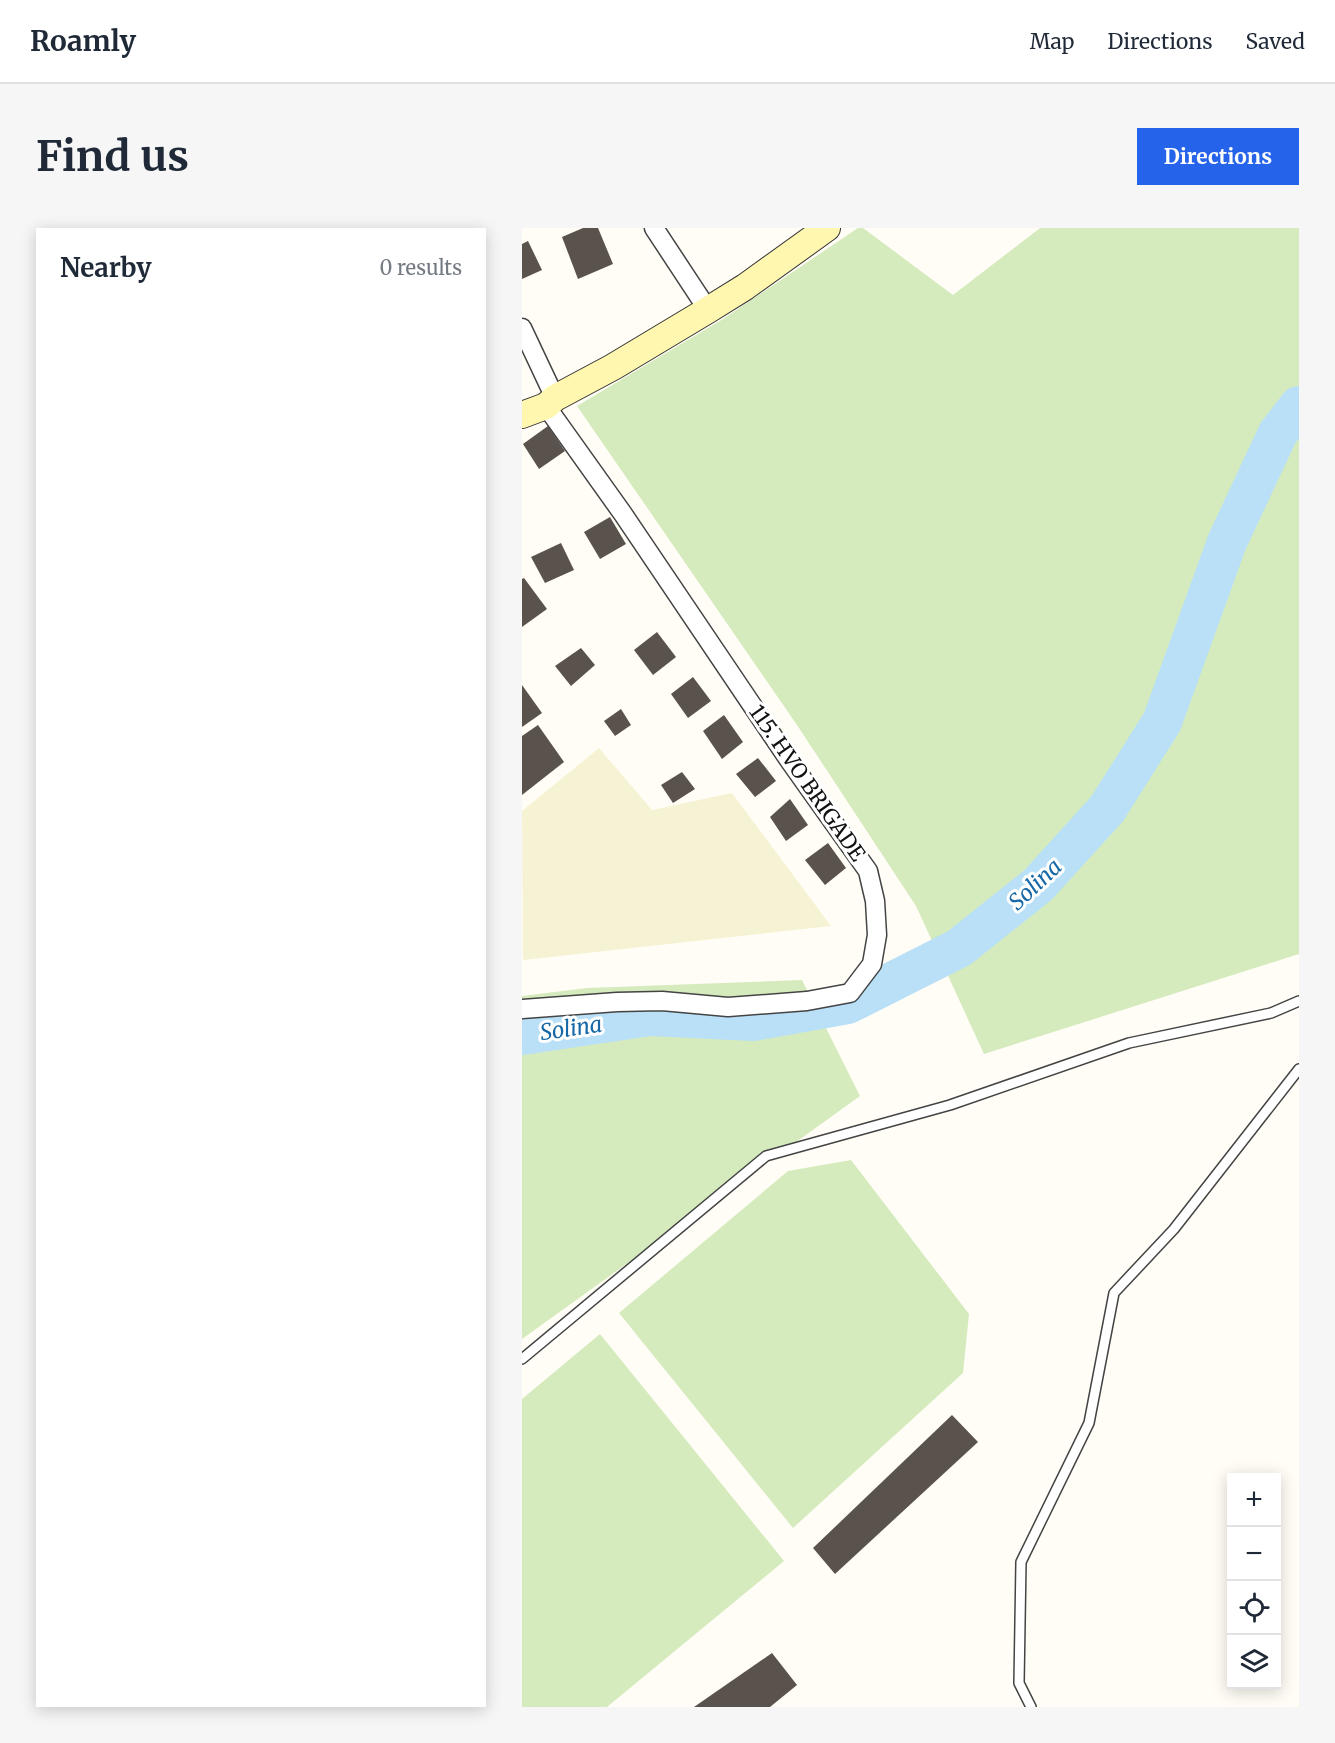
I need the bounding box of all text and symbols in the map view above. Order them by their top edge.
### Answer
text: Roamly [30,23,136,59]
text: Map [1030,28,1074,55]
text: Directions [1107,28,1212,55]
text: Saved [1245,28,1305,55]
button: Directions [1137,128,1299,185]
text: Find us [36,130,189,182]
text: Nearby [60,251,152,284]
text: 0 results [379,255,462,280]
street label: 115. HVO BRIGADE [743,699,872,867]
water label: Solina [1003,852,1067,916]
water label: Solina [538,1010,604,1046]
map controls [1227,1473,1281,1689]
button: + [1227,1473,1281,1527]
button: − [1227,1527,1281,1581]
button: locate [1227,1581,1281,1635]
button: layers [1227,1635,1281,1689]

